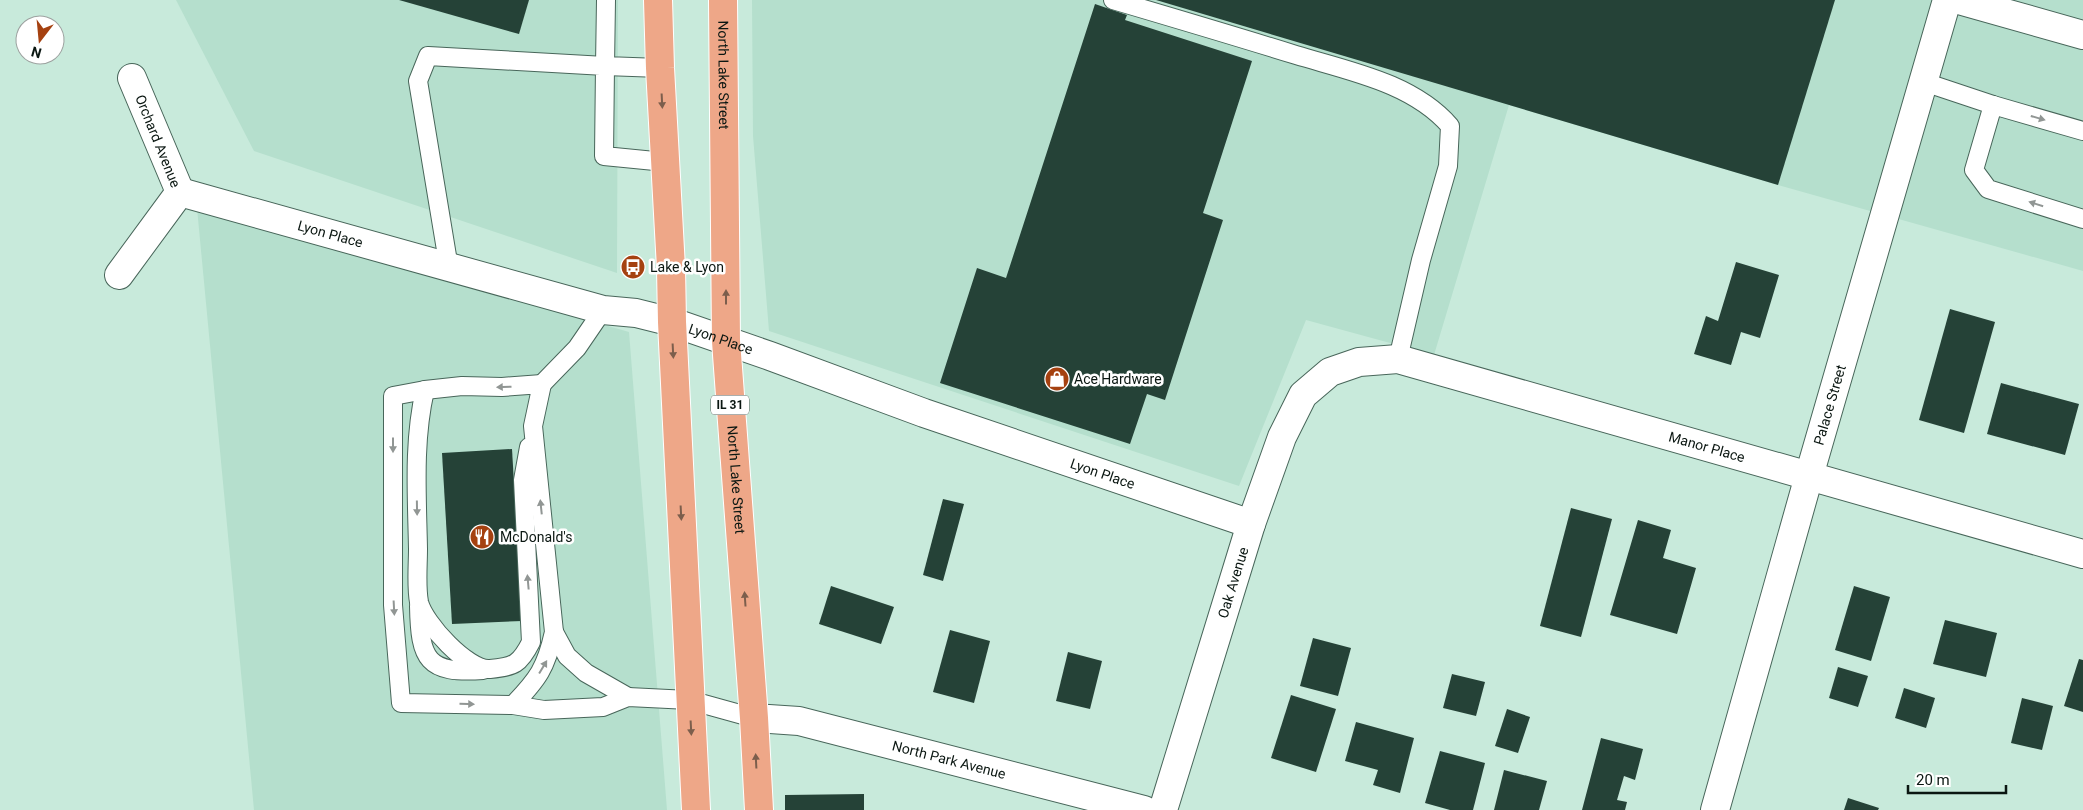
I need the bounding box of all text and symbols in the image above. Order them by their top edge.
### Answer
north arrow [15,15,65,65]
street label: North Lake Street [715,20,732,130]
text: N [29,43,43,62]
street label: Orchard Avenue [132,92,184,190]
one-way arrow [658,93,666,109]
one-way arrow [2031,115,2046,123]
one-way arrow [2029,200,2044,208]
street label: Lyon Place [296,217,365,251]
bus stop icon: Lake & Lyon [620,254,646,280]
place label: Lake & Lyon [650,259,724,275]
one-way arrow [722,289,730,305]
street label: Lyon Place [686,320,755,357]
one-way arrow [669,343,677,359]
street label: Palace Street [1810,363,1849,447]
shop icon: Ace Hardware [1044,366,1070,392]
place label: Ace Hardware [1074,371,1162,387]
one-way arrow [496,383,512,391]
road number: IL 31 [711,396,749,414]
street label: North Lake Street [724,425,748,535]
street label: Manor Place [1667,429,1747,465]
one-way arrow [389,437,397,453]
street label: Lyon Place [1068,455,1137,492]
one-way arrow [537,499,545,515]
one-way arrow [413,500,421,516]
one-way arrow [677,505,685,521]
restaurant icon: McDonald's [469,524,495,550]
place label: McDonald's [500,529,573,545]
street label: Oak Avenue [1215,545,1251,620]
one-way arrow [524,574,532,590]
one-way arrow [741,591,749,607]
one-way arrow [390,600,398,616]
one-way arrow [538,661,548,674]
one-way arrow [460,700,476,708]
one-way arrow [688,720,696,736]
street label: North Park Avenue [891,737,1007,782]
one-way arrow [752,753,760,769]
scale bar [1908,762,2006,794]
text: 20 m [1916,771,1950,789]

